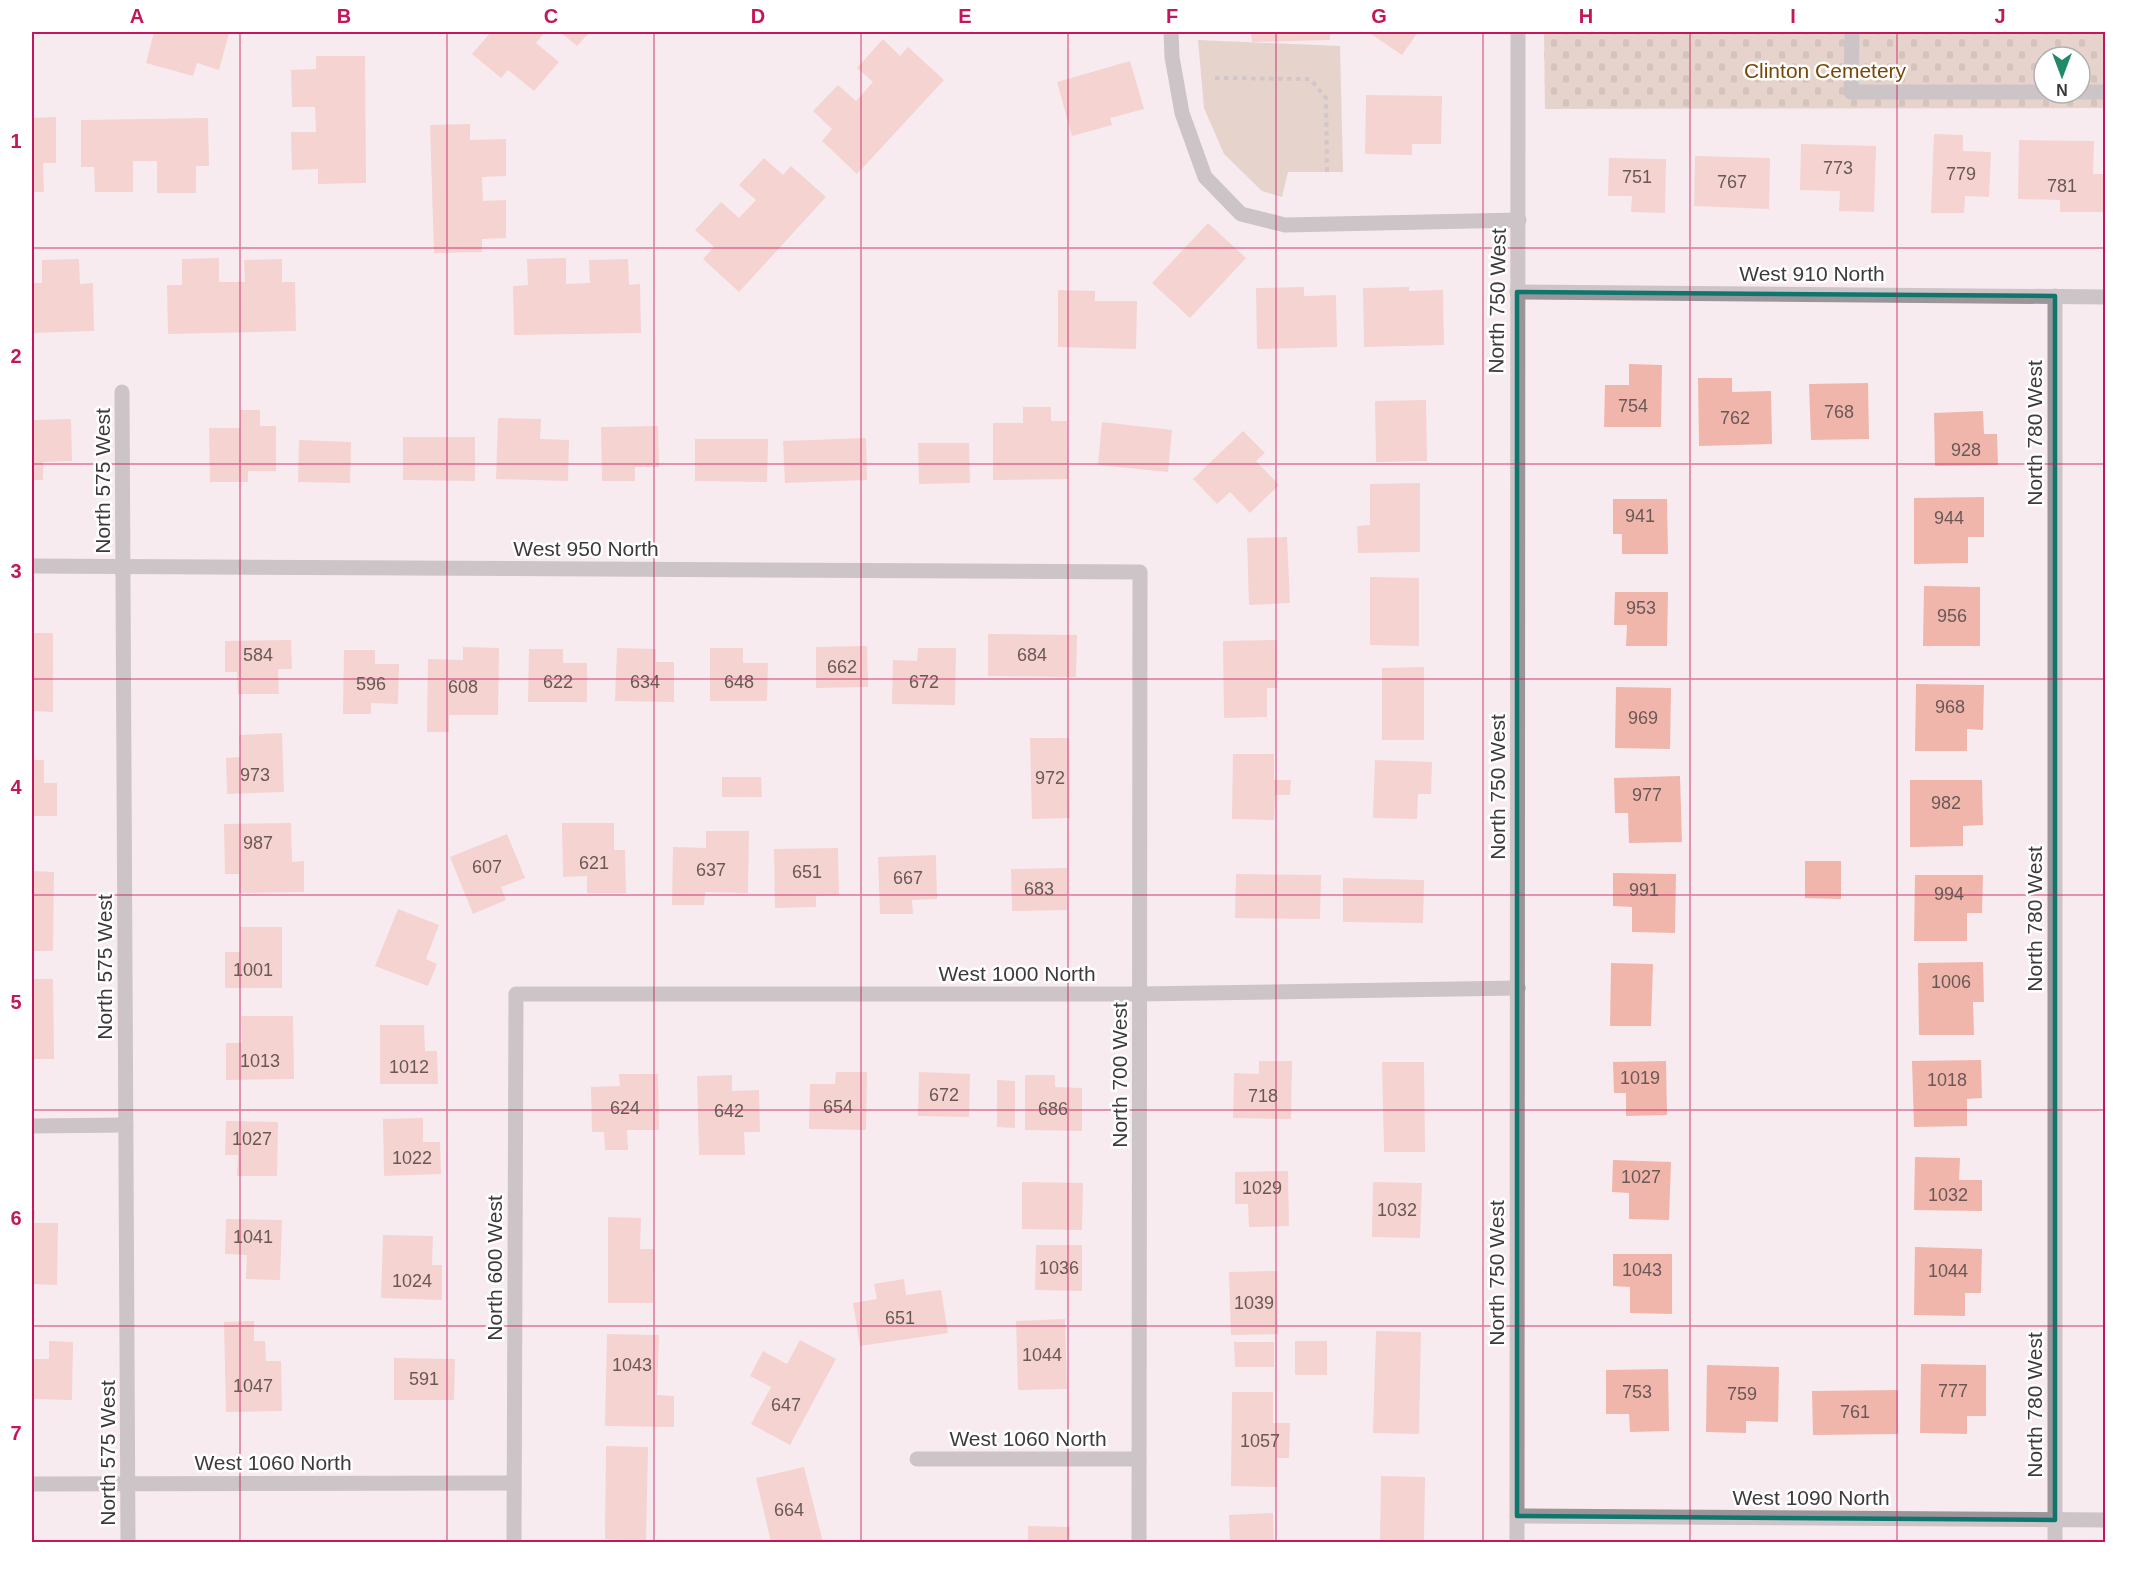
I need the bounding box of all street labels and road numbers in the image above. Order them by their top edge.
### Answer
street label: North 750 West [1484,228,1510,374]
street label: West 910 North [1739,262,1885,285]
street label: North 780 West [2023,360,2046,506]
street label: North 575 West [91,408,114,554]
street label: West 950 North [513,537,659,560]
street label: North 750 West [1486,714,1509,860]
street label: North 780 West [2023,846,2046,992]
street label: North 575 West [93,894,116,1040]
street label: West 1000 North [938,962,1096,985]
street label: North 700 West [1108,1002,1131,1148]
street label: North 600 West [483,1195,506,1341]
street label: North 750 West [1485,1200,1508,1346]
street label: North 780 West [2023,1332,2046,1478]
street label: North 575 West [96,1380,119,1526]
street label: West 1060 North [949,1427,1107,1450]
street label: West 1060 North [194,1451,352,1474]
street label: West 1090 North [1732,1486,1890,1509]

